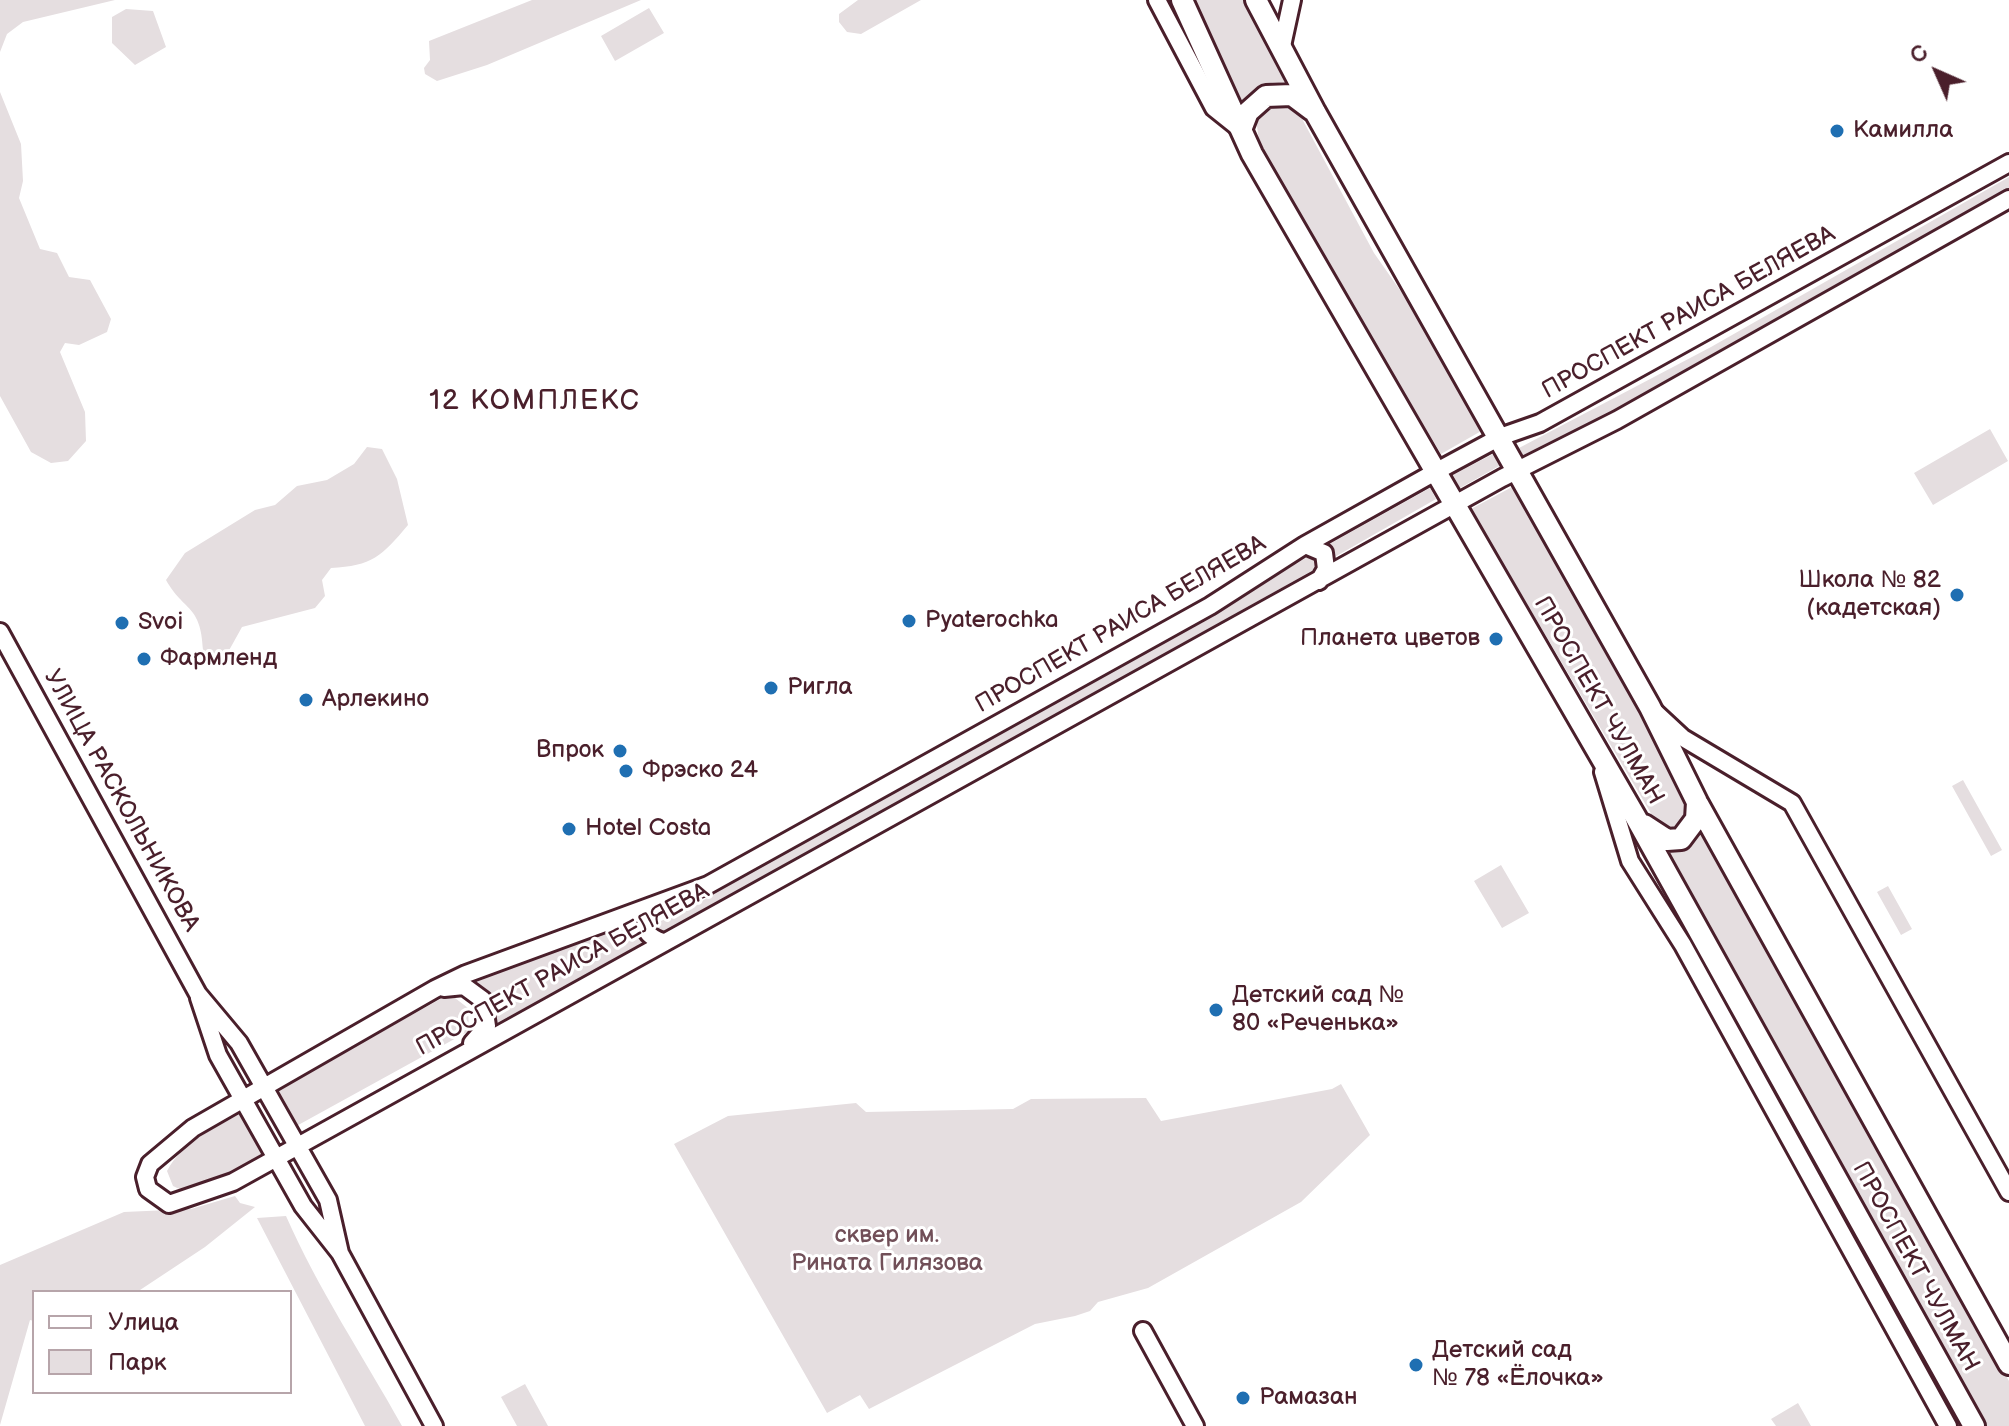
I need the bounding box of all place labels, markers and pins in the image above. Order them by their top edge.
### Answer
place label: Камилла [1853,117,1953,145]
marker: Камилла [1828,122,1846,140]
place label: Школа № 82 (кадетская) [1798,567,1941,623]
marker: Школа № 82 (кадетская) [1948,586,1966,604]
place label: Pyaterochka [925,607,1059,635]
place label: Svoi [138,609,183,637]
marker: Pyaterochka [900,612,918,630]
marker: Svoi [113,614,131,632]
place label: Планета цветов [1300,625,1480,653]
marker: Планета цветов [1487,630,1505,648]
place label: Фармленд [160,645,277,673]
marker: Фармленд [135,650,153,668]
place label: Ригла [787,674,853,702]
marker: Ригла [762,679,780,697]
place label: Арлекино [322,686,429,714]
marker: Арлекино [297,691,315,709]
place label: Впрок [536,737,604,765]
marker: Впрок [611,742,629,760]
place label: Фрэско 24 [642,757,758,785]
marker: Фрэско 24 [617,762,635,780]
place label: Hotel Costa [585,815,711,843]
marker: Hotel Costa [560,820,578,838]
place label: Детский сад № 80 «Реченька» [1232,982,1404,1038]
marker: Детский сад № 80 «Реченька» [1207,1001,1225,1019]
place label: Детский сад № 78 «Ёлочка» [1432,1337,1604,1393]
marker: Детский сад № 78 «Ёлочка» [1407,1356,1425,1374]
place label: Рамазан [1259,1384,1358,1412]
marker: Рамазан [1234,1389,1252,1407]

